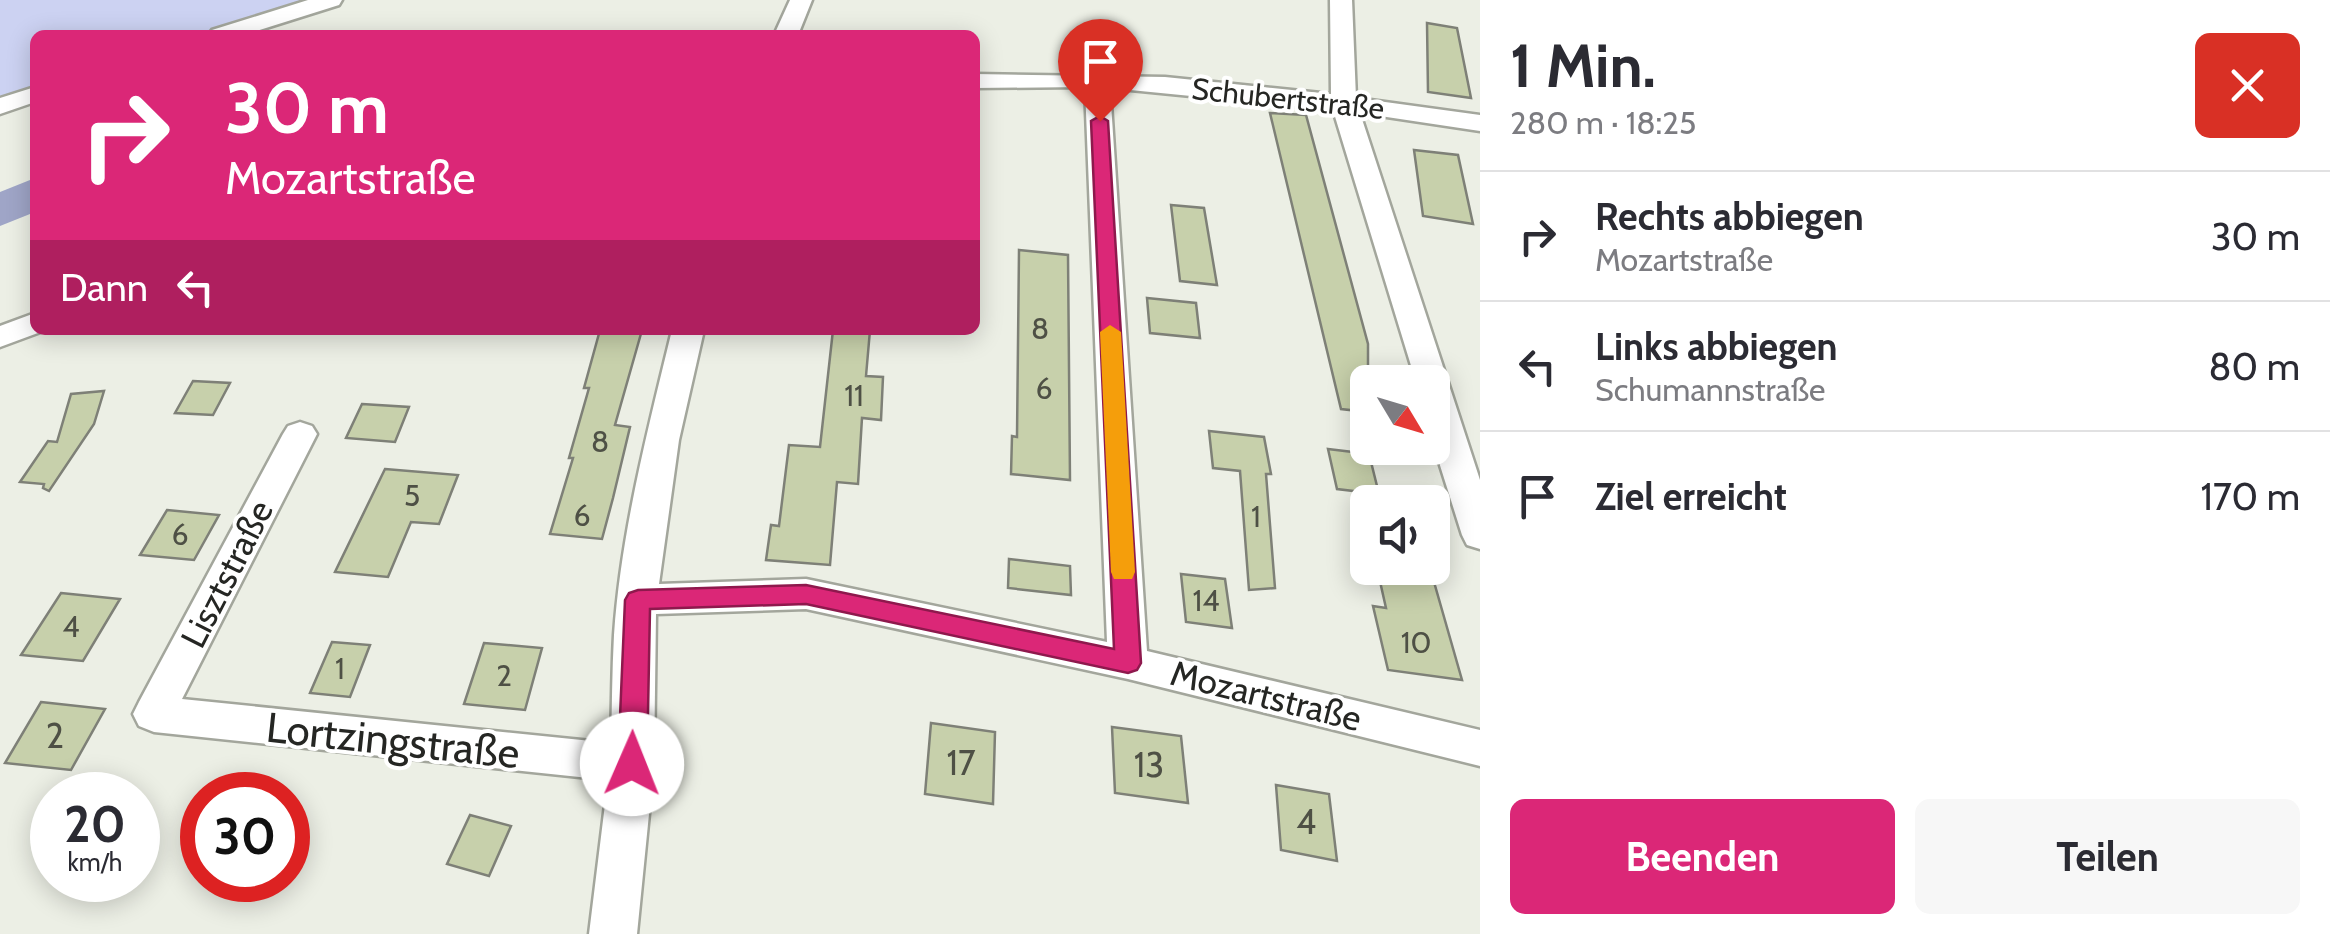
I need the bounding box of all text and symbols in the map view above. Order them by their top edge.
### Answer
pin [1058,19,1143,122]
text: 1 Min. [1510,29,1656,102]
button: close [2195,33,2300,138]
icon: arrive [1073,34,1128,89]
text: 30 m [225,65,389,151]
icon: right [60,70,190,200]
street label: Schubertstraße [1190,70,1386,127]
text: 280 m · 18:25 [1510,103,1696,142]
text: Mozartstraße [225,151,476,205]
text: Rechts abbiegen [1595,193,1864,240]
icon: right [1510,209,1565,264]
text: 30 m [2211,213,2300,260]
text: Mozartstraße [1595,240,1773,279]
icon: left [168,260,223,315]
text: Dann [60,264,148,311]
house number: 8 [1031,310,1049,347]
text: Links abbiegen [1595,323,1838,370]
icon: left [1510,339,1565,394]
text: 80 m [2209,343,2300,390]
north arrow [1350,365,1450,465]
map controls [1350,365,1450,585]
house number: 6 [1035,370,1053,407]
text: Schumannstraße [1595,370,1826,409]
house number: 11 [844,377,864,414]
house number: 8 [591,423,609,460]
icon: arrive [1510,469,1565,524]
text: Ziel erreicht [1595,473,1787,520]
text: 170 m [2200,473,2300,520]
house number: 5 [404,477,420,514]
button: sound [1350,485,1450,585]
street label: Lisztstraße [171,493,282,655]
house number: 6 [573,497,591,534]
house number: 1 [1251,498,1261,535]
house number: 6 [171,516,189,553]
house number: 14 [1192,582,1220,619]
house number: 4 [62,608,80,645]
house number: 10 [1401,624,1431,661]
house number: 1 [335,650,345,687]
street label: Mozartstraße [1166,651,1366,740]
house number: 2 [496,657,512,694]
street label: Lortzingstraße [264,701,522,779]
position arrow [580,712,684,816]
house number: 2 [46,714,64,757]
house number: 17 [946,741,976,784]
house number: 13 [1134,743,1164,786]
speed limit sign: 30 [180,772,310,902]
text: 20 [64,794,126,855]
button: Beenden [1510,799,1895,914]
button: Teilen [1915,799,2300,914]
house number: 4 [1296,800,1316,843]
text: km/h [68,847,122,877]

